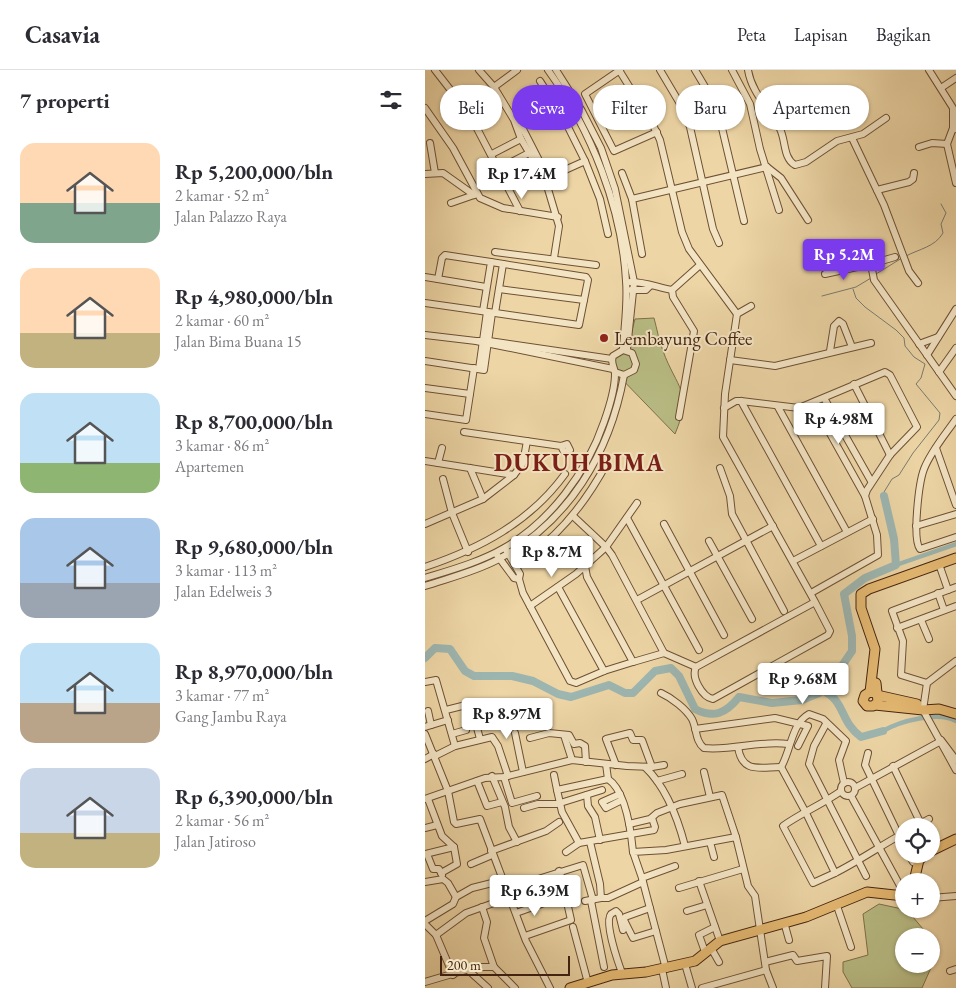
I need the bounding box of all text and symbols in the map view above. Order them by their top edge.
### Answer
text: Casavia [25,19,100,50]
text: Peta [737,23,766,46]
text: Lapisan [794,23,848,46]
text: Bagikan [876,23,931,46]
chip: Beli [440,85,502,130]
chip: Sewa [512,85,583,130]
chip: Filter [593,85,666,130]
chip: Baru [676,85,745,130]
chip: Apartemen [755,85,869,130]
icon: filters [377,86,405,114]
text: 7 properti [20,87,110,114]
text: Rp 5,200,000/bln [175,158,333,185]
pin: Rp 17.4M [470,158,574,200]
icon: home [60,163,120,223]
text: Rp 17.4M [488,163,556,184]
text: 2 kamar · 52 m² [175,185,269,206]
text: Jalan Palazzo Raya [175,206,287,227]
pin: Rp 5.2M [798,238,890,281]
text: Rp 5.2M [814,244,874,265]
text: Rp 4,980,000/bln [175,283,333,310]
icon: home [60,288,120,348]
text: 2 kamar · 60 m² [175,310,269,331]
place label: Lembayung Coffee [614,326,753,351]
text: Jalan Bima Buana 15 [175,331,302,352]
marker: Lembayung Coffee [598,332,610,344]
pin: Rp 4.98M [787,402,891,445]
text: Rp 8,700,000/bln [175,408,333,435]
text: Rp 4.98M [805,408,873,429]
icon: home [60,413,120,473]
text: 3 kamar · 86 m² [175,435,269,456]
district label: DUKUH BIMA [494,447,664,478]
text: Apartemen [175,456,244,477]
text: Rp 9,680,000/bln [175,533,333,560]
pin: Rp 8.7M [506,536,598,578]
icon: home [60,538,120,598]
text: Rp 8.7M [522,541,582,562]
text: 3 kamar · 113 m² [175,560,277,581]
text: Jalan Edelweis 3 [175,581,272,602]
text: Rp 8,970,000/bln [175,658,333,685]
pin: Rp 9.68M [751,662,855,705]
icon: home [60,663,120,723]
text: Rp 9.68M [769,668,837,689]
text: 3 kamar · 77 m² [175,685,269,706]
pin: Rp 8.97M [455,698,559,740]
text: Rp 8.97M [473,703,541,724]
text: Gang Jambu Raya [175,706,287,727]
text: Rp 6,390,000/bln [175,783,333,810]
icon: home [60,788,120,848]
text: 2 kamar · 56 m² [175,810,269,831]
map controls [895,818,940,973]
button: locate [895,818,940,863]
text: Jalan Jatiroso [175,831,256,852]
button: + [895,873,940,918]
pin: Rp 6.39M [483,874,587,917]
text: Rp 6.39M [501,880,569,901]
button: − [895,928,940,973]
scale bar [440,953,570,976]
text: 200 m [447,956,481,974]

